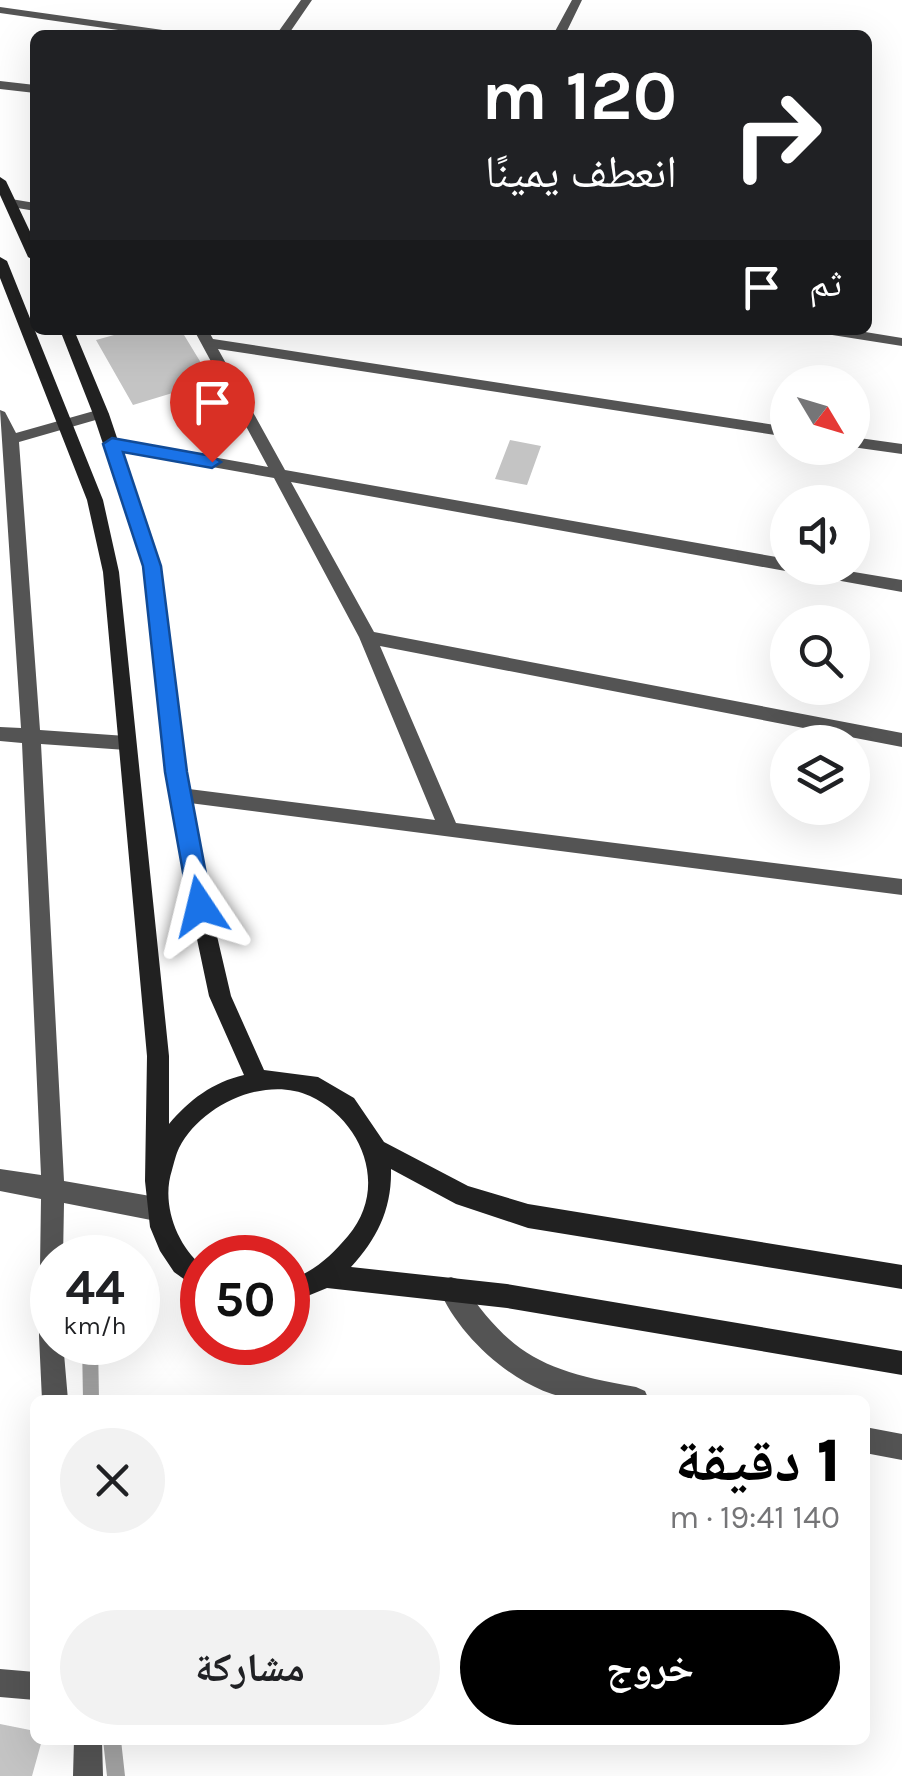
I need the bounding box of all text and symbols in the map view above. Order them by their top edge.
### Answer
text: 120 m [481,55,677,137]
icon: right [712,70,842,200]
text: انعطف يمينًا [485,146,677,198]
icon: arrive [734,260,789,315]
text: ثم [809,261,842,306]
pin [170,360,255,463]
north arrow [770,365,870,465]
map controls [770,365,870,825]
icon: arrive [185,375,240,430]
button: sound [770,485,870,585]
button: search [770,605,870,705]
button: layers [770,725,870,825]
position arrow [148,854,252,958]
speed limit sign: 50 [180,1235,310,1365]
text: 44 [65,1258,125,1317]
text: km/h [63,1311,127,1340]
text: 1 دقيقة [675,1426,840,1496]
button: close [60,1428,165,1533]
text: 140 m · 19:41 [669,1499,840,1536]
button: مشاركة [60,1610,440,1725]
button: خروج [460,1610,840,1725]

